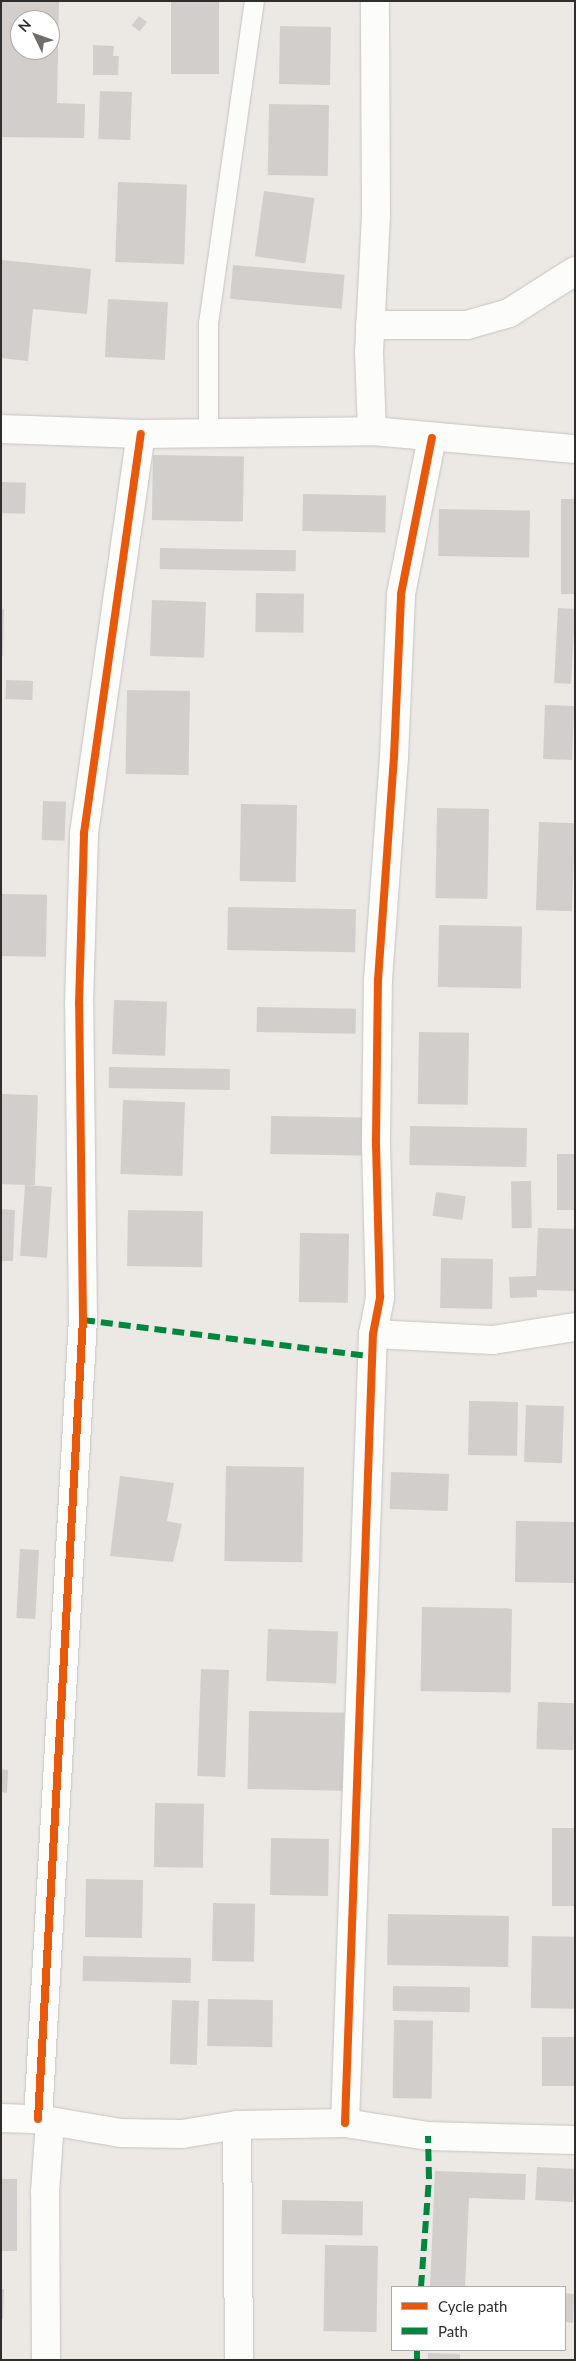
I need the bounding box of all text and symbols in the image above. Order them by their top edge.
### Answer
north arrow [10,10,60,60]
text: N [14,16,34,35]
legend [391,2286,566,2351]
text: Cycle path [438,2297,507,2315]
text: Path [438,2322,468,2340]

